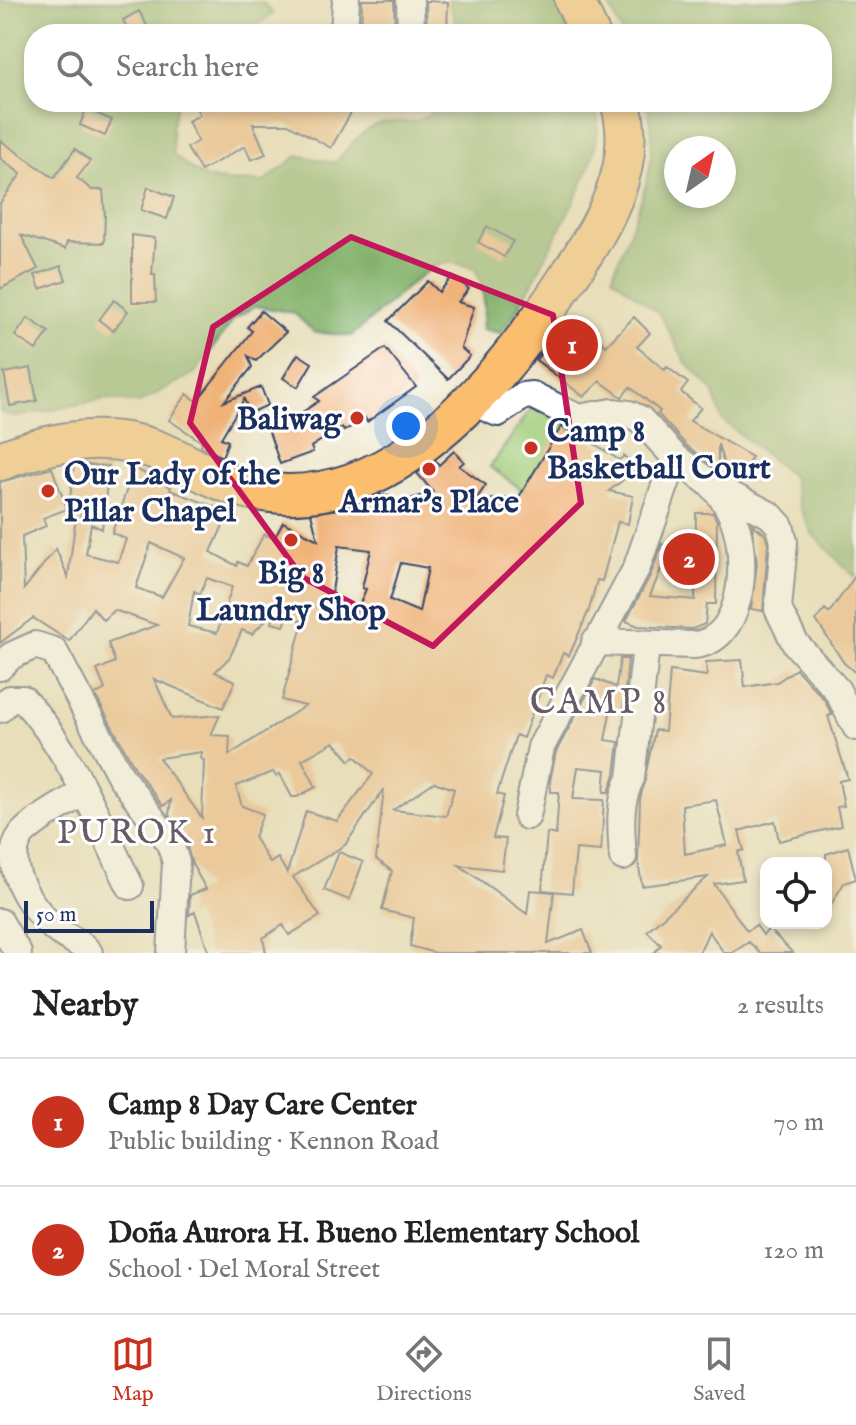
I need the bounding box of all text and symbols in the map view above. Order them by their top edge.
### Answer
search box [24,24,832,112]
icon: search [52,46,96,90]
text: Search here [116,49,259,87]
north arrow [664,136,736,208]
pin: 1 [546,315,598,375]
place label: Baliwag [237,400,343,441]
your location [386,406,426,446]
marker: Baliwag [348,409,366,427]
place label: Camp 8 Basketball Court [547,412,771,490]
marker: Camp 8 Basketball Court [522,439,540,457]
place label: Our Lady of the Pillar Chapel [64,455,281,533]
marker: Armar's Place [420,460,438,478]
marker: Our Lady of the Pillar Chapel [39,482,57,500]
place label: Armar's Place [337,483,519,524]
pin: 2 [663,529,715,589]
marker: Big 8 Laundry Shop [282,531,300,549]
place label: Big 8 Laundry Shop [196,554,386,632]
district label: CAMP 8 [530,680,668,726]
district label: PUROK 1 [57,812,217,855]
map controls [760,857,832,929]
button: locate [760,857,832,929]
scale bar [24,897,154,933]
text: 50 m [36,901,77,929]
text: Nearby [32,984,138,1027]
text: 2 results [737,989,824,1022]
text: Camp 8 Day Care Center [108,1087,417,1125]
text: 1 [53,1106,63,1139]
text: 70 m [773,1106,824,1139]
text: Public building · Kennon Road [108,1125,439,1158]
text: Doña Aurora H. Bueno Elementary School [108,1215,639,1253]
text: 2 [52,1234,64,1267]
text: 120 m [764,1234,824,1267]
text: School · Del Moral Street [108,1253,380,1286]
tab: Map [111,1332,155,1408]
tab: Directions [376,1332,472,1408]
tab: Saved [693,1332,745,1408]

